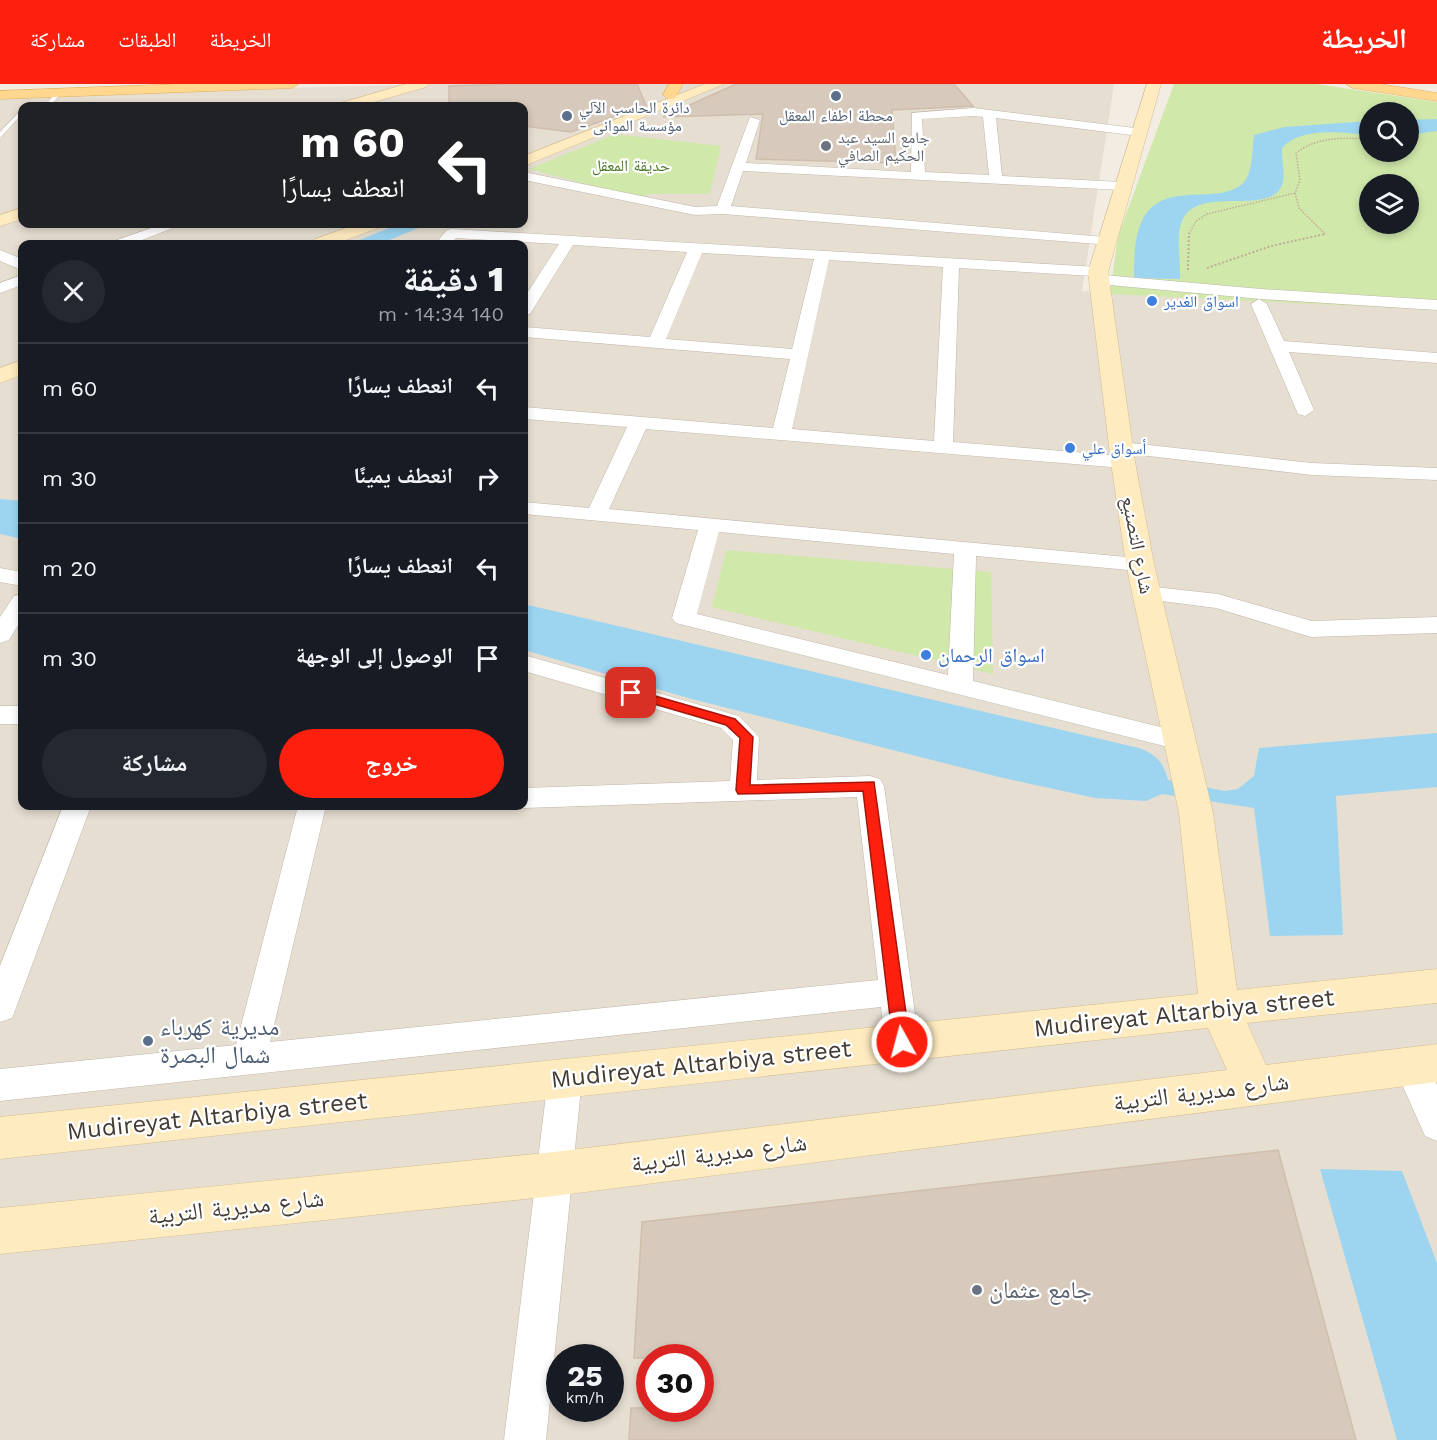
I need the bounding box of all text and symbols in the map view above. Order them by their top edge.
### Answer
text: الخريطة [1321,22,1407,55]
text: مشاركة [30,27,85,52]
text: الطبقات [118,27,177,52]
text: الخريطة [210,27,271,52]
marker: محطة اطفاء المعقل [829,89,843,103]
place label: دائرة الحاسب الآلي - مؤسسة الموانى [579,98,690,136]
map controls [1359,102,1419,234]
button: search [1359,102,1419,162]
place label: محطة اطفاء المعقل [779,106,893,126]
marker: دائرة الحاسب الآلي - مؤسسة الموانى [560,109,574,123]
text: 60 m [301,118,405,167]
icon: left [426,126,504,204]
place label: جامع السيد عبد الحكيم الصافي [838,128,930,168]
marker: جامع السيد عبد الحكيم الصافي [819,139,833,153]
park label: حديقة المعقل [592,156,670,176]
text: انعطف يسارًا [281,172,405,204]
button: layers [1359,174,1419,234]
text: 1 دقيقة [403,258,504,300]
button: close [42,260,105,323]
place label: اسواق الغدير [1163,292,1239,312]
marker: اسواق الغدير [1145,294,1159,308]
text: 140 m · 14:34 [378,302,504,326]
icon: left [471,372,504,405]
text: انعطف يسارًا [347,373,453,398]
text: 60 m [42,376,98,401]
place label: أسواق علي [1082,439,1146,461]
marker: أسواق علي [1063,441,1077,455]
icon: right [471,462,504,495]
text: انعطف يمينًا [353,463,453,488]
text: 30 m [42,466,97,491]
street label: شارع التصنيع [1116,494,1159,596]
icon: left [471,552,504,585]
text: انعطف يسارًا [347,553,453,578]
text: 20 m [42,556,97,581]
icon: arrive [471,642,504,675]
text: الوصول إلى الوجهة [296,643,453,668]
place label: اسواق الرحمان [938,643,1045,667]
text: 30 m [42,646,97,671]
marker: اسواق الرحمان [919,648,933,662]
pin [605,667,656,718]
icon: arrive [614,676,647,709]
button: مشاركة [42,729,267,798]
button: خروج [279,729,504,798]
street label: Mudireyat Altarbiya street [1032,983,1336,1043]
position arrow [870,1010,934,1074]
place label: مديرية كهرباء شمال البصرة [160,1013,279,1069]
marker: مديرية كهرباء شمال البصرة [141,1034,155,1048]
street label: Mudireyat Altarbiya street [549,1034,853,1094]
street label: شارع مديرية التربية [1112,1067,1290,1118]
street label: Mudireyat Altarbiya street [65,1086,369,1146]
street label: شارع مديرية التربية [630,1128,808,1179]
street label: شارع مديرية التربية [147,1184,325,1231]
place label: جامع عثمان [989,1276,1092,1305]
marker: جامع عثمان [970,1283,984,1297]
speed limit sign: 30 [636,1344,714,1422]
text: 25 [567,1358,603,1393]
text: km/h [566,1389,604,1407]

